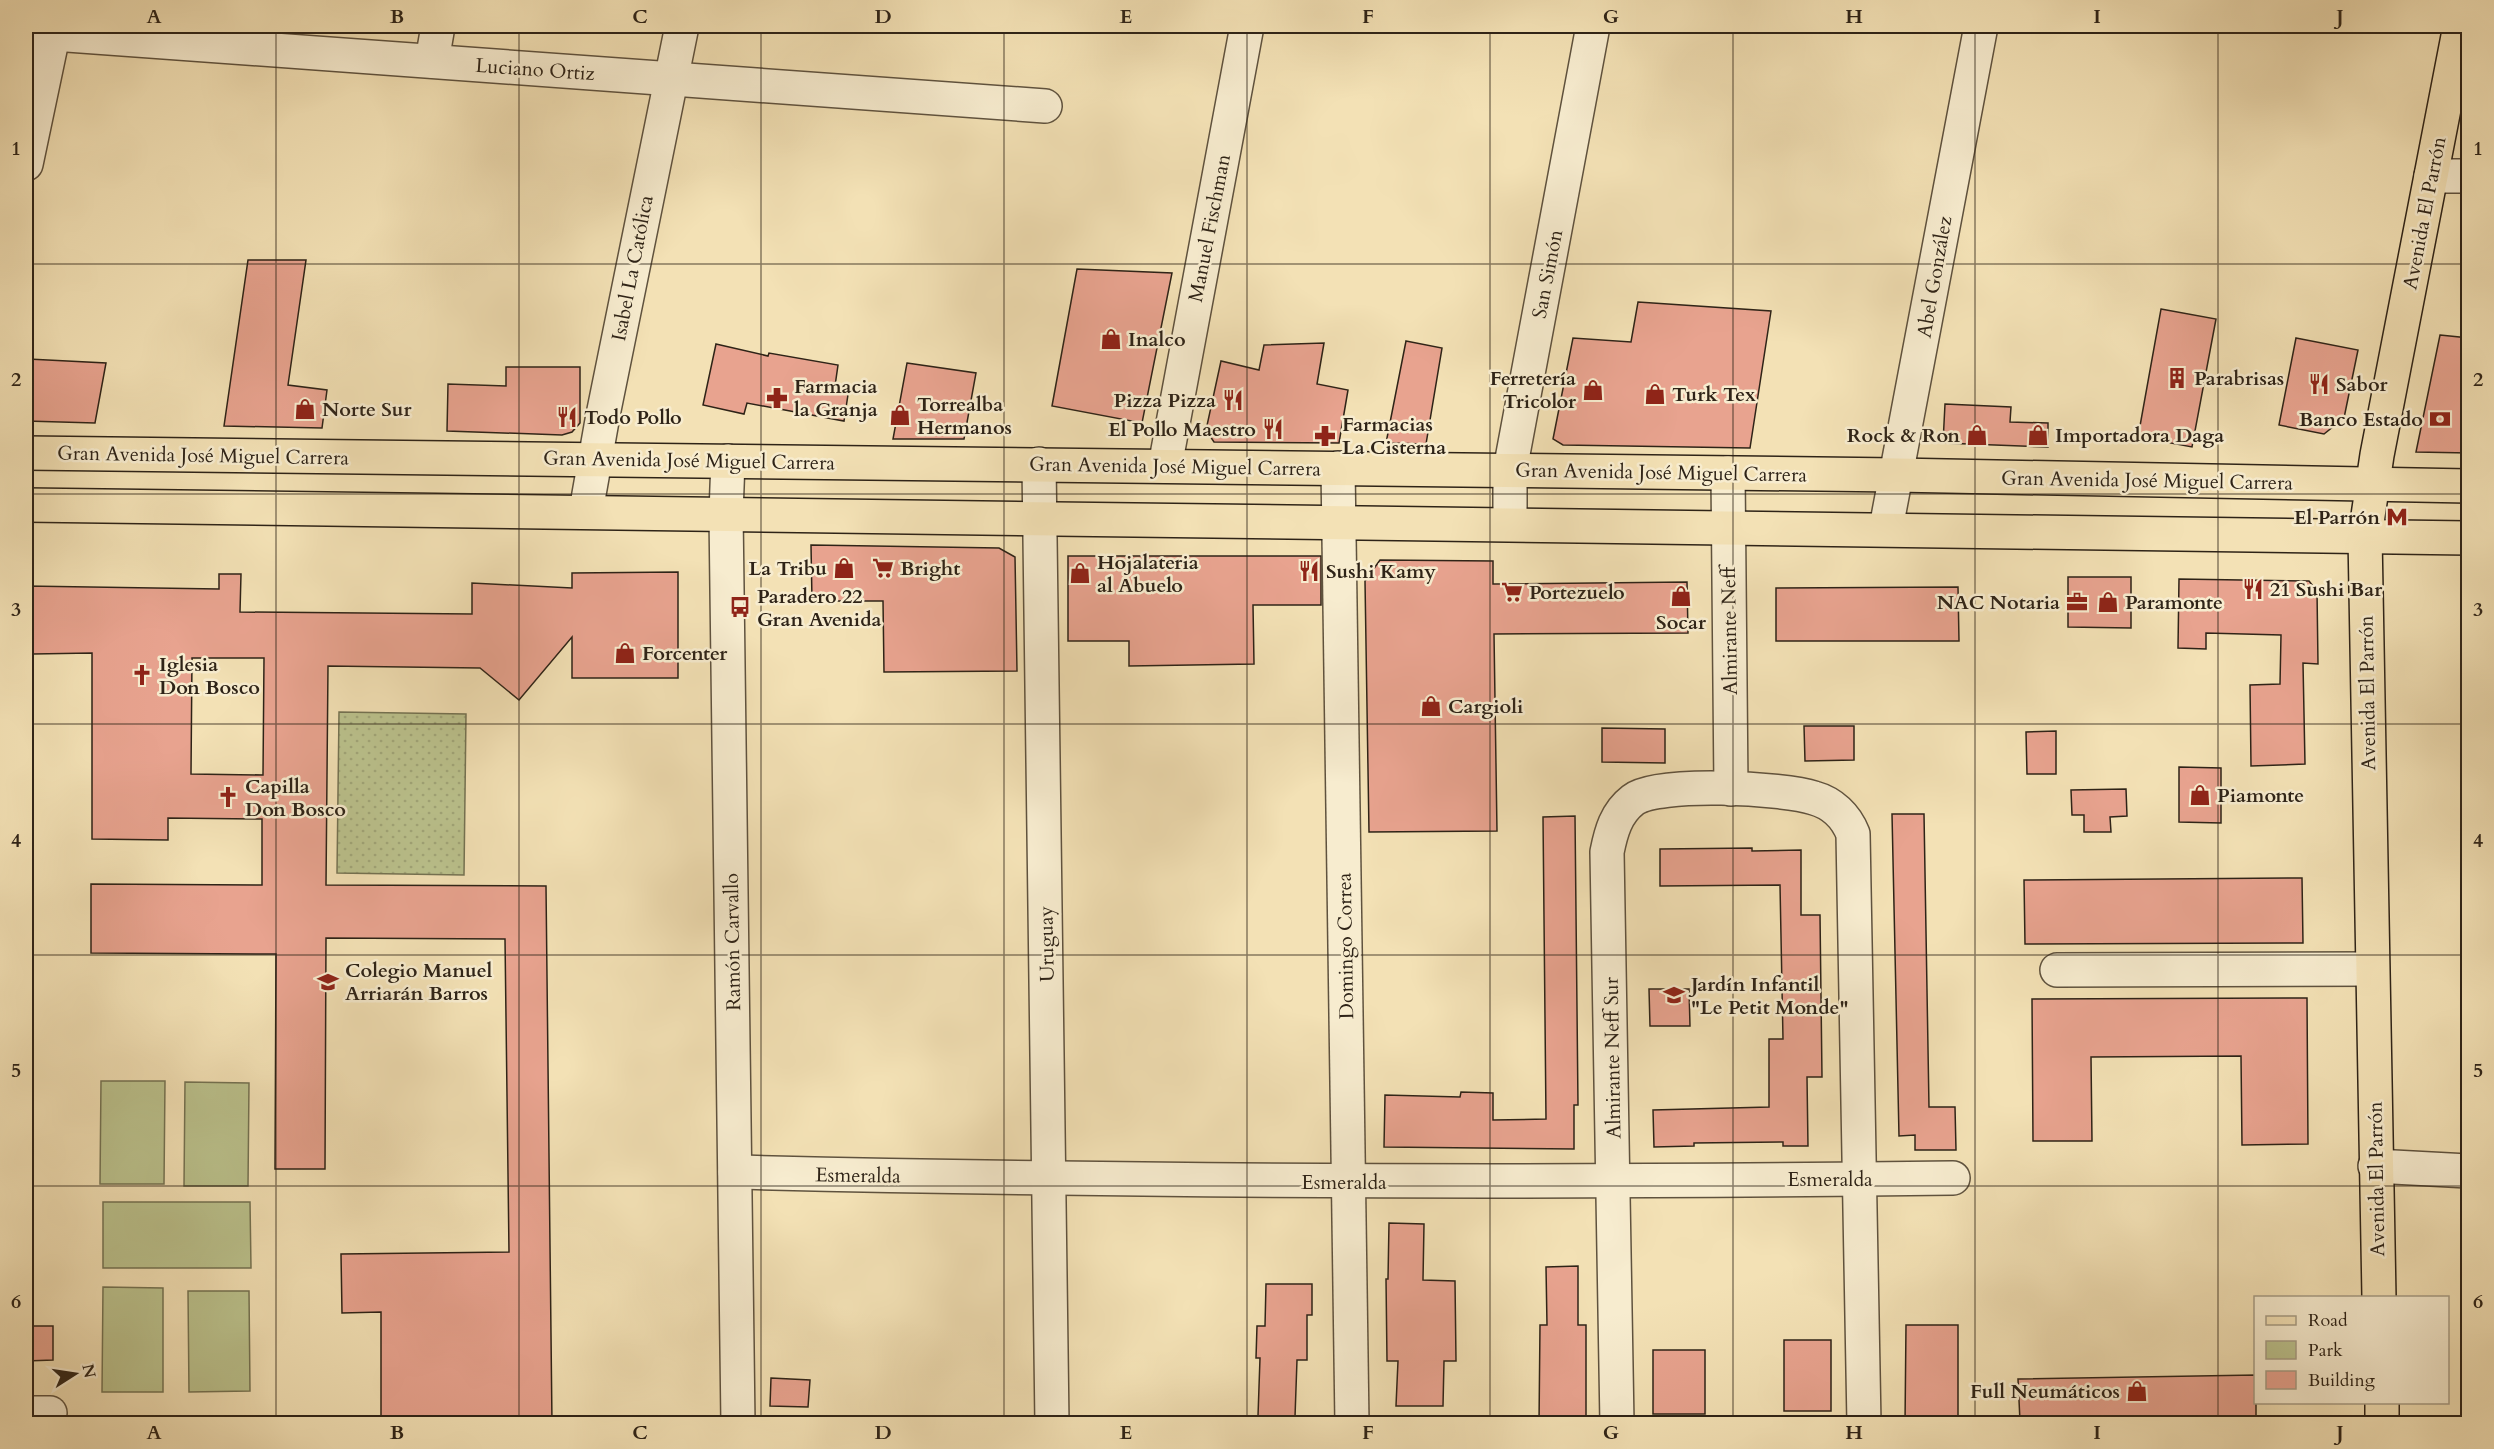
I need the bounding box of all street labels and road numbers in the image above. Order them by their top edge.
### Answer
street label: Luciano Ortiz [474,52,596,87]
street label: Avenida El Parrón [2396,134,2453,292]
street label: Manuel Fischman [1182,151,1237,304]
street label: Isabel La Católica [605,192,660,343]
street label: Abel González [1911,214,1958,340]
street label: San Simón [1526,227,1569,321]
street label: Gran Avenida José Miguel Carrera [57,439,350,472]
street label: Gran Avenida José Miguel Carrera [543,444,836,477]
street label: Gran Avenida José Miguel Carrera [1029,450,1322,483]
street label: Gran Avenida José Miguel Carrera [1515,456,1808,489]
street label: Gran Avenida José Miguel Carrera [2001,464,2294,497]
street label: Almirante Neff [1715,564,1744,695]
street label: Avenida El Parrón [2353,615,2382,771]
street label: Domingo Correa [1331,872,1360,1020]
street label: Ramón Carvallo [718,873,747,1011]
street label: Uruguay [1032,905,1061,982]
street label: Almirante Neff Sur [1598,976,1627,1139]
street label: Avenida El Parrón [2362,1101,2391,1257]
street label: Esmeralda [815,1161,901,1190]
street label: Esmeralda [1787,1166,1873,1193]
street label: Esmeralda [1301,1169,1387,1196]

